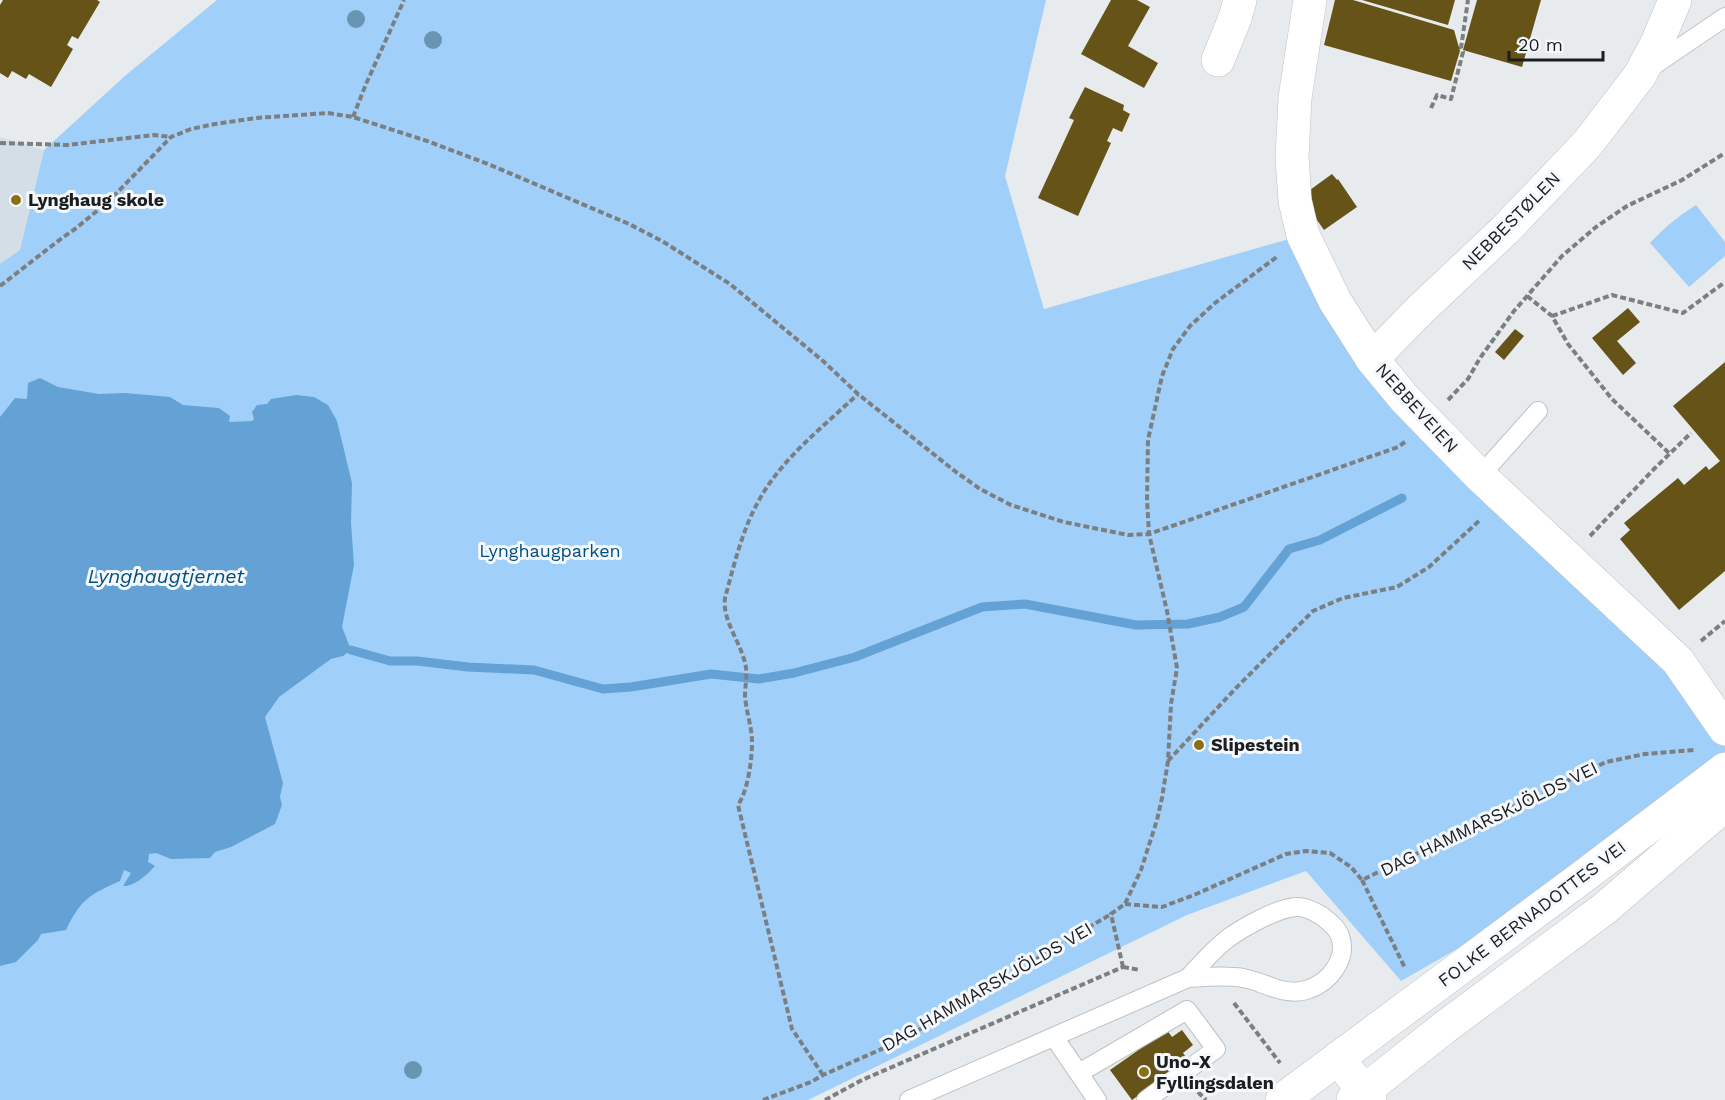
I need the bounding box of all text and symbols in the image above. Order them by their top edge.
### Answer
scale bar [1509,24,1604,62]
text: 20 m [1518,34,1563,55]
street label: NEBBESTØLEN [1457,167,1564,274]
place label: Lynghaug skole [28,189,164,210]
marker: Lynghaug skole [9,193,23,207]
street label: NEBBEVEIEN [1372,359,1463,457]
park label: Lynghaugparken [479,540,621,561]
water label: Lynghaugtjernet [88,564,245,588]
place label: Slipestein [1211,734,1300,755]
marker: Slipestein [1192,738,1206,752]
street label: DAG HAMMARSKJÖLDS VEI [1377,757,1601,880]
street label: FOLKE BERNADOTTES VEI [1434,836,1630,991]
street label: DAG HAMMARSKJÖLDS VEI [878,918,1096,1055]
place label: Uno-X Fyllingsdalen [1156,1051,1274,1093]
marker: Uno-X Fyllingsdalen [1137,1065,1151,1079]

